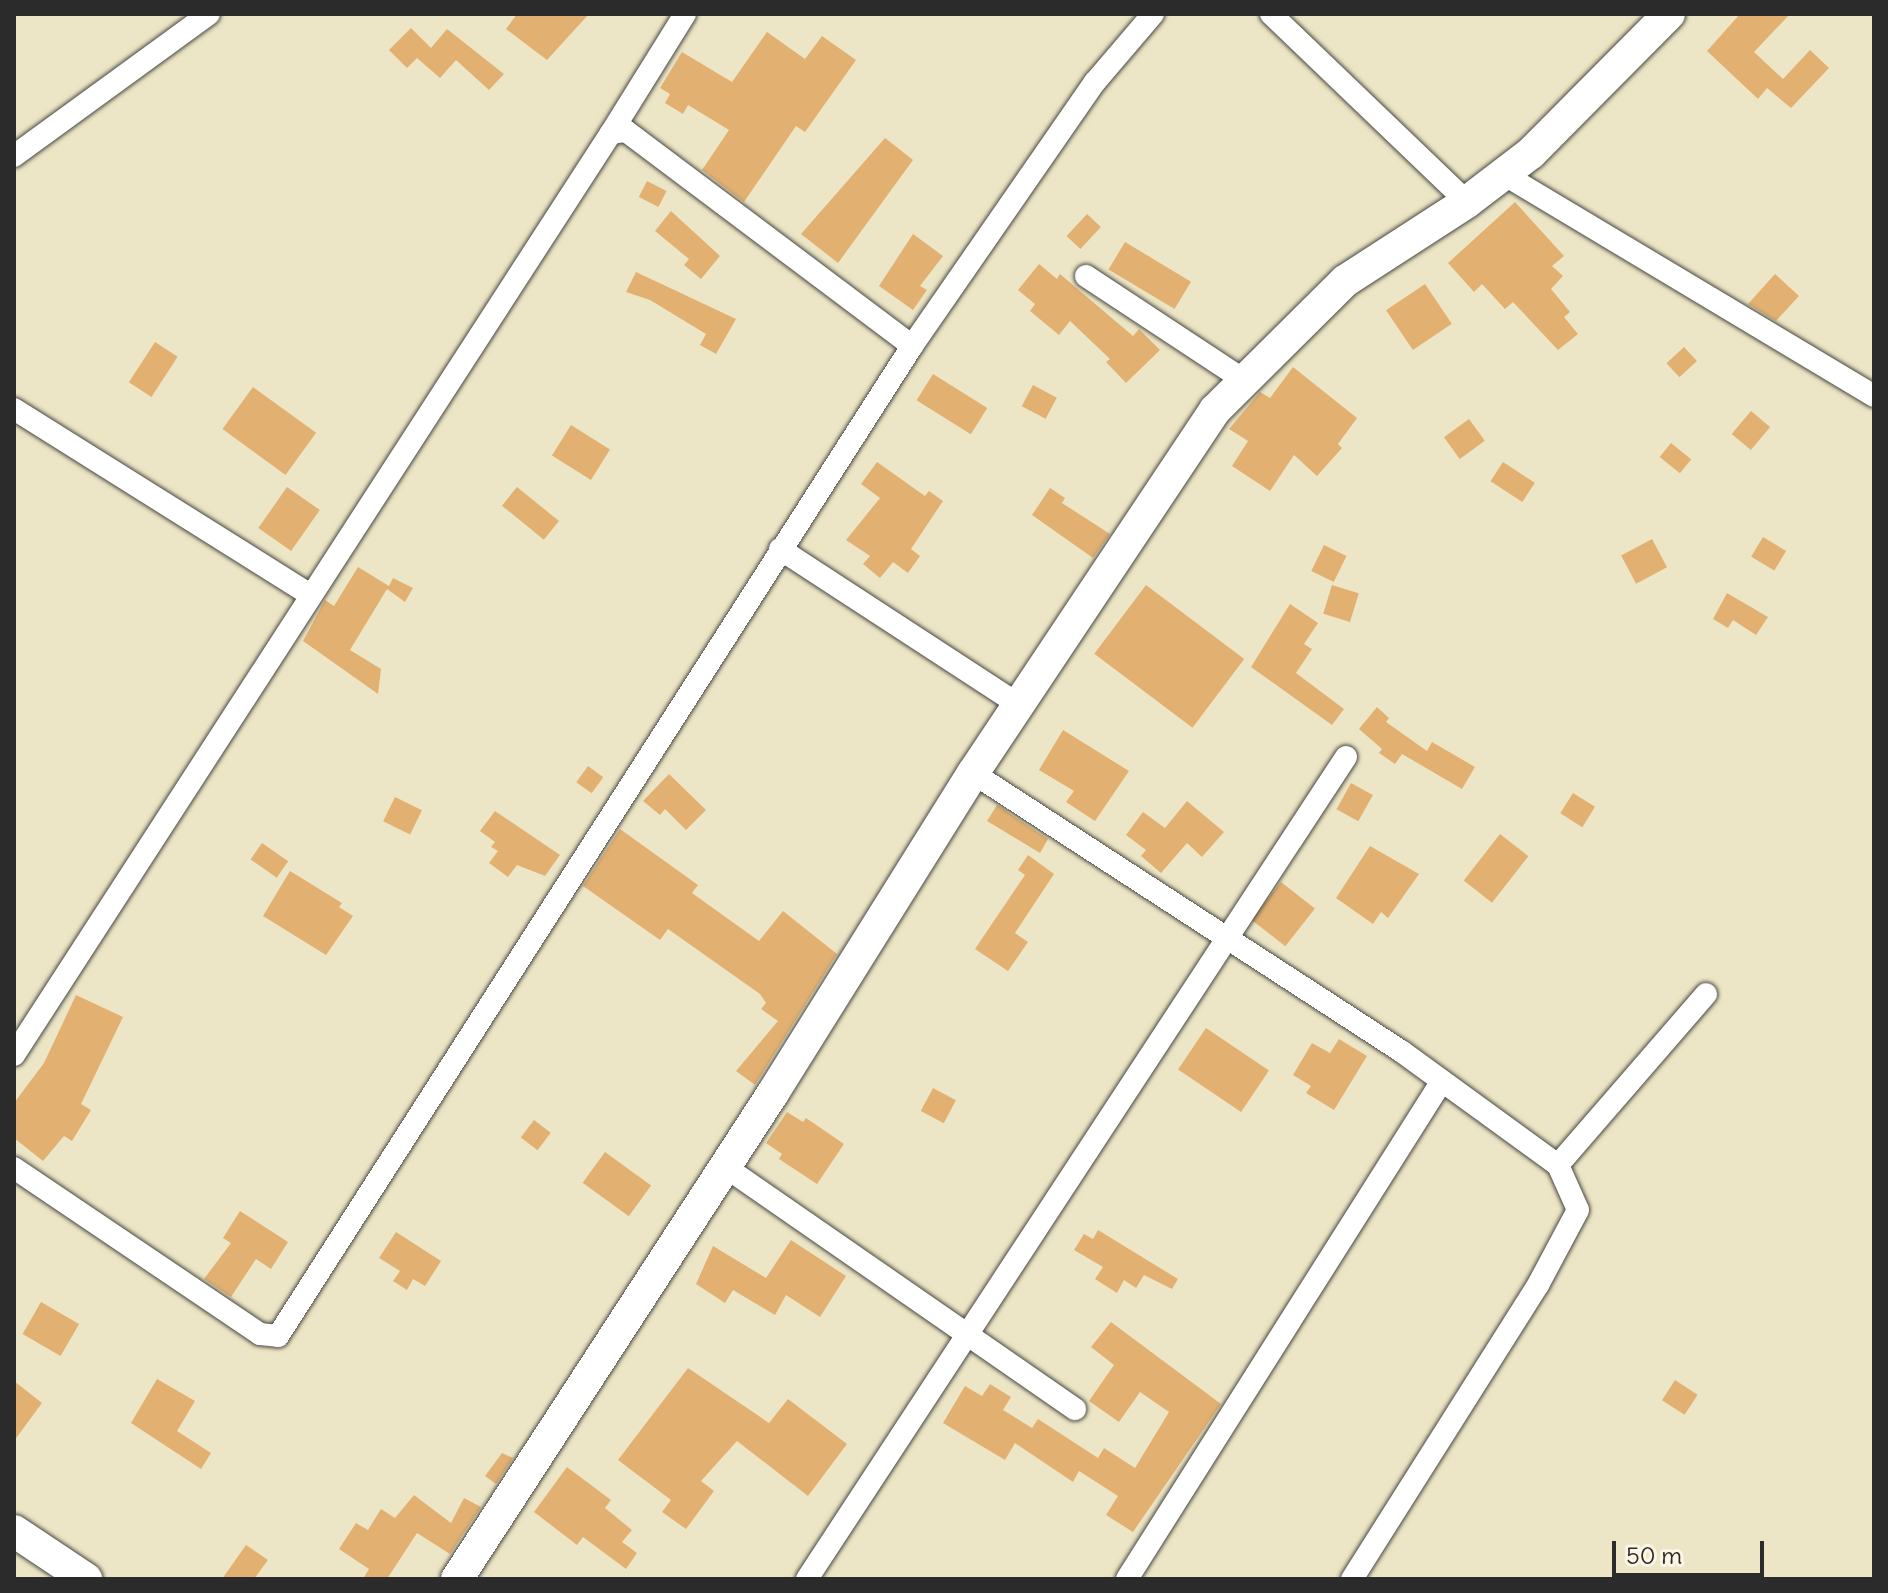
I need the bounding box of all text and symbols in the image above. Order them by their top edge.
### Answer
scale bar [1616,1525,1768,1575]
text: 50 m [1626,1540,1682,1570]

